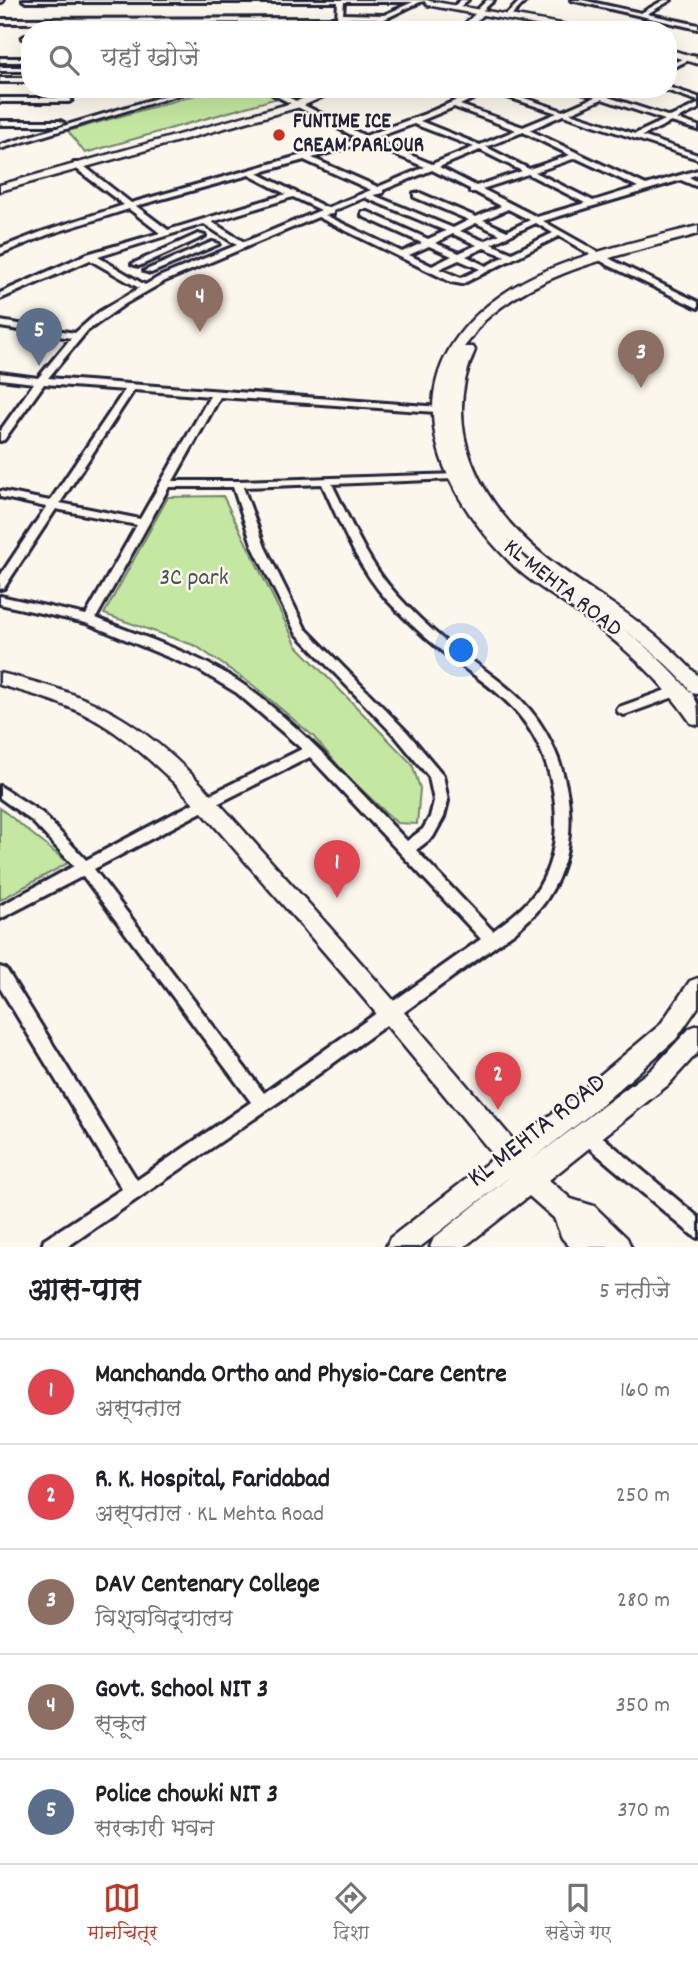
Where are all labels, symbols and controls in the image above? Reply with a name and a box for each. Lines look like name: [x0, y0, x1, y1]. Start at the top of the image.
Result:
search box: [21, 21, 677, 98]
icon: search: [45, 41, 83, 79]
text: यहाँ खोजें: [101, 41, 199, 78]
place label: FUNTIME ICE CREAM PARLOUR: [293, 108, 424, 162]
marker: FUNTIME ICE CREAM PARLOUR: [271, 127, 287, 143]
pin: 4: [177, 274, 223, 332]
pin: 5: [16, 308, 62, 366]
pin: 3: [618, 330, 664, 388]
street label: KL MEHTA ROAD: [495, 532, 629, 646]
park label: 3C park: [159, 562, 229, 596]
your location: [444, 633, 478, 667]
pin: 1: [314, 840, 360, 898]
pin: 2: [475, 1052, 521, 1110]
street label: KL MEHTA ROAD: [460, 1065, 616, 1199]
text: आस-पास: [28, 1271, 140, 1314]
text: 5 नतीजे: [599, 1276, 670, 1309]
text: Manchanda Ortho and Physio-Care Centre: [95, 1357, 507, 1394]
text: 1: [48, 1375, 54, 1408]
text: 160 m: [620, 1375, 670, 1408]
text: अस्पताल: [95, 1394, 181, 1427]
text: R. K. Hospital, Faridabad: [95, 1462, 330, 1499]
text: 2: [46, 1480, 56, 1513]
text: 250 m: [616, 1480, 670, 1513]
text: अस्पताल · KL Mehta Road: [95, 1499, 324, 1532]
text: DAV Centenary College: [95, 1567, 320, 1604]
text: 3: [46, 1585, 56, 1618]
text: 280 m: [617, 1585, 670, 1618]
text: विश्वविद्यालय: [95, 1604, 233, 1637]
text: Govt. School NIT 3: [95, 1672, 268, 1709]
text: 4: [46, 1690, 56, 1723]
text: 350 m: [616, 1690, 670, 1723]
text: स्कूल: [95, 1709, 146, 1742]
text: Police chowki NIT 3: [95, 1777, 278, 1814]
text: 5: [46, 1795, 56, 1828]
text: 370 m: [617, 1795, 670, 1828]
text: सरकारी भवन: [95, 1814, 214, 1847]
tab: मानचित्र: [87, 1879, 157, 1948]
tab: दिशा: [332, 1879, 370, 1948]
tab: सहेजे गए: [545, 1879, 611, 1948]

